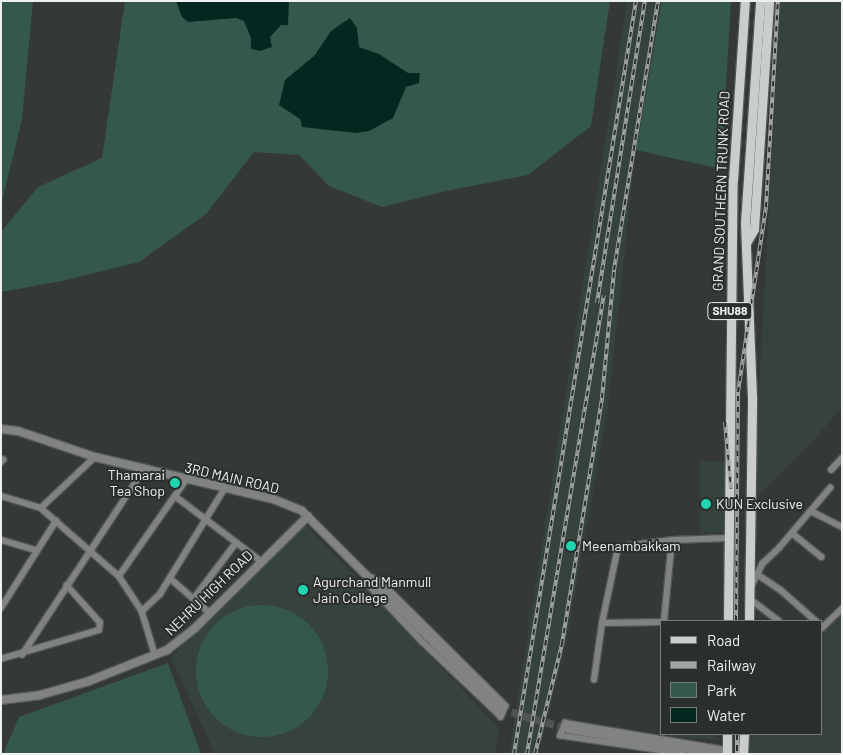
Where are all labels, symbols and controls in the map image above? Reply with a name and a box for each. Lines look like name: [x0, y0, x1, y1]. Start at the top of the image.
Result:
street label: GRAND SOUTHERN TRUNK ROAD: [709, 91, 733, 291]
road number: SHU88: [706, 302, 754, 321]
street label: 3RD MAIN ROAD: [183, 459, 281, 497]
place label: Thamarai Tea Shop: [108, 467, 165, 500]
marker: Thamarai Tea Shop: [169, 477, 181, 489]
place label: KUN Exclusive: [716, 496, 803, 512]
marker: KUN Exclusive: [700, 498, 712, 510]
place label: Meenambakkam: [582, 538, 681, 554]
marker: Meenambakkam: [564, 539, 578, 553]
street label: NEHRU HIGH ROAD: [162, 547, 256, 639]
place label: Agurchand Manmull Jain College: [313, 574, 431, 606]
marker: Agurchand Manmull Jain College: [297, 584, 309, 596]
legend: [660, 620, 823, 735]
text: Road: [707, 631, 740, 649]
text: Railway: [707, 656, 756, 674]
text: Park: [707, 681, 736, 699]
text: Water: [707, 706, 746, 724]

